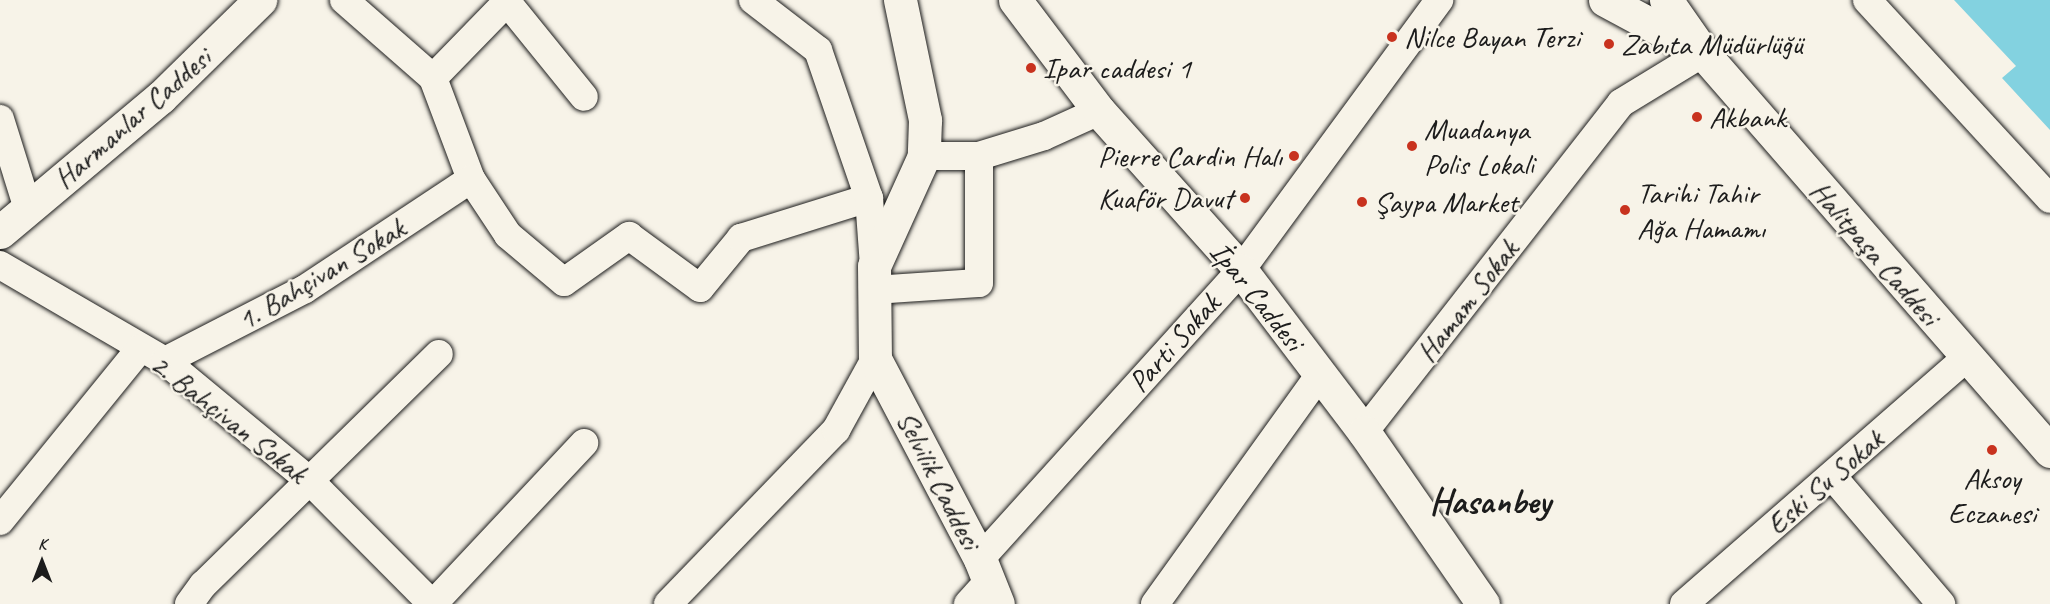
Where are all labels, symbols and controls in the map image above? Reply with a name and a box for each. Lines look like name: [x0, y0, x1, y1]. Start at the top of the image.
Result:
place label: Nilce Bayan Terzi: [1404, 19, 1579, 55]
place label: Zabıta Müdürlüğü: [1621, 26, 1802, 62]
marker: Nilce Bayan Terzi: [1385, 30, 1399, 44]
marker: Zabıta Müdürlüğü: [1602, 37, 1616, 51]
street label: Harmanlar Caddesi: [46, 40, 218, 196]
place label: Ipar caddesi 1: [1043, 50, 1191, 86]
marker: Ipar caddesi 1: [1024, 61, 1038, 75]
place label: Akbank: [1709, 99, 1786, 135]
marker: Akbank: [1690, 110, 1704, 124]
place label: Muadanya Polis Lokali: [1424, 111, 1533, 182]
place label: Pierre Cardin Halı: [1097, 138, 1282, 174]
marker: Muadanya Polis Lokali: [1405, 139, 1419, 153]
marker: Pierre Cardin Halı: [1287, 149, 1301, 163]
street label: Halitpaşa Caddesi: [1802, 173, 1948, 333]
place label: Tarihi Tahir Ağa Hamamı: [1637, 175, 1766, 246]
place label: Kuaför Davut: [1099, 180, 1233, 216]
place label: Şaypa Market: [1374, 184, 1518, 220]
marker: Kuaför Davut: [1238, 191, 1252, 205]
marker: Şaypa Market: [1355, 195, 1369, 209]
marker: Tarihi Tahir Ağa Hamamı: [1618, 203, 1632, 217]
street label: 1. Bahçivan Sokak: [231, 210, 411, 338]
street label: Hamam Sokak: [1409, 233, 1525, 369]
street label: İpar Caddesi: [1202, 234, 1312, 358]
street label: Parti Sokak: [1121, 287, 1227, 399]
street label: 2. Bahçivan Sokak: [144, 346, 314, 490]
street label: Selvilik Caddesi: [889, 405, 989, 555]
street label: Eski Su Sokak: [1760, 422, 1890, 542]
marker: Aksoy Eczanesi: [1985, 443, 1999, 457]
place label: Aksoy Eczanesi: [1948, 460, 2036, 530]
district label: Hasanbey: [1430, 480, 1550, 524]
north arrow: [12, 532, 72, 592]
text: K: [38, 534, 46, 554]

